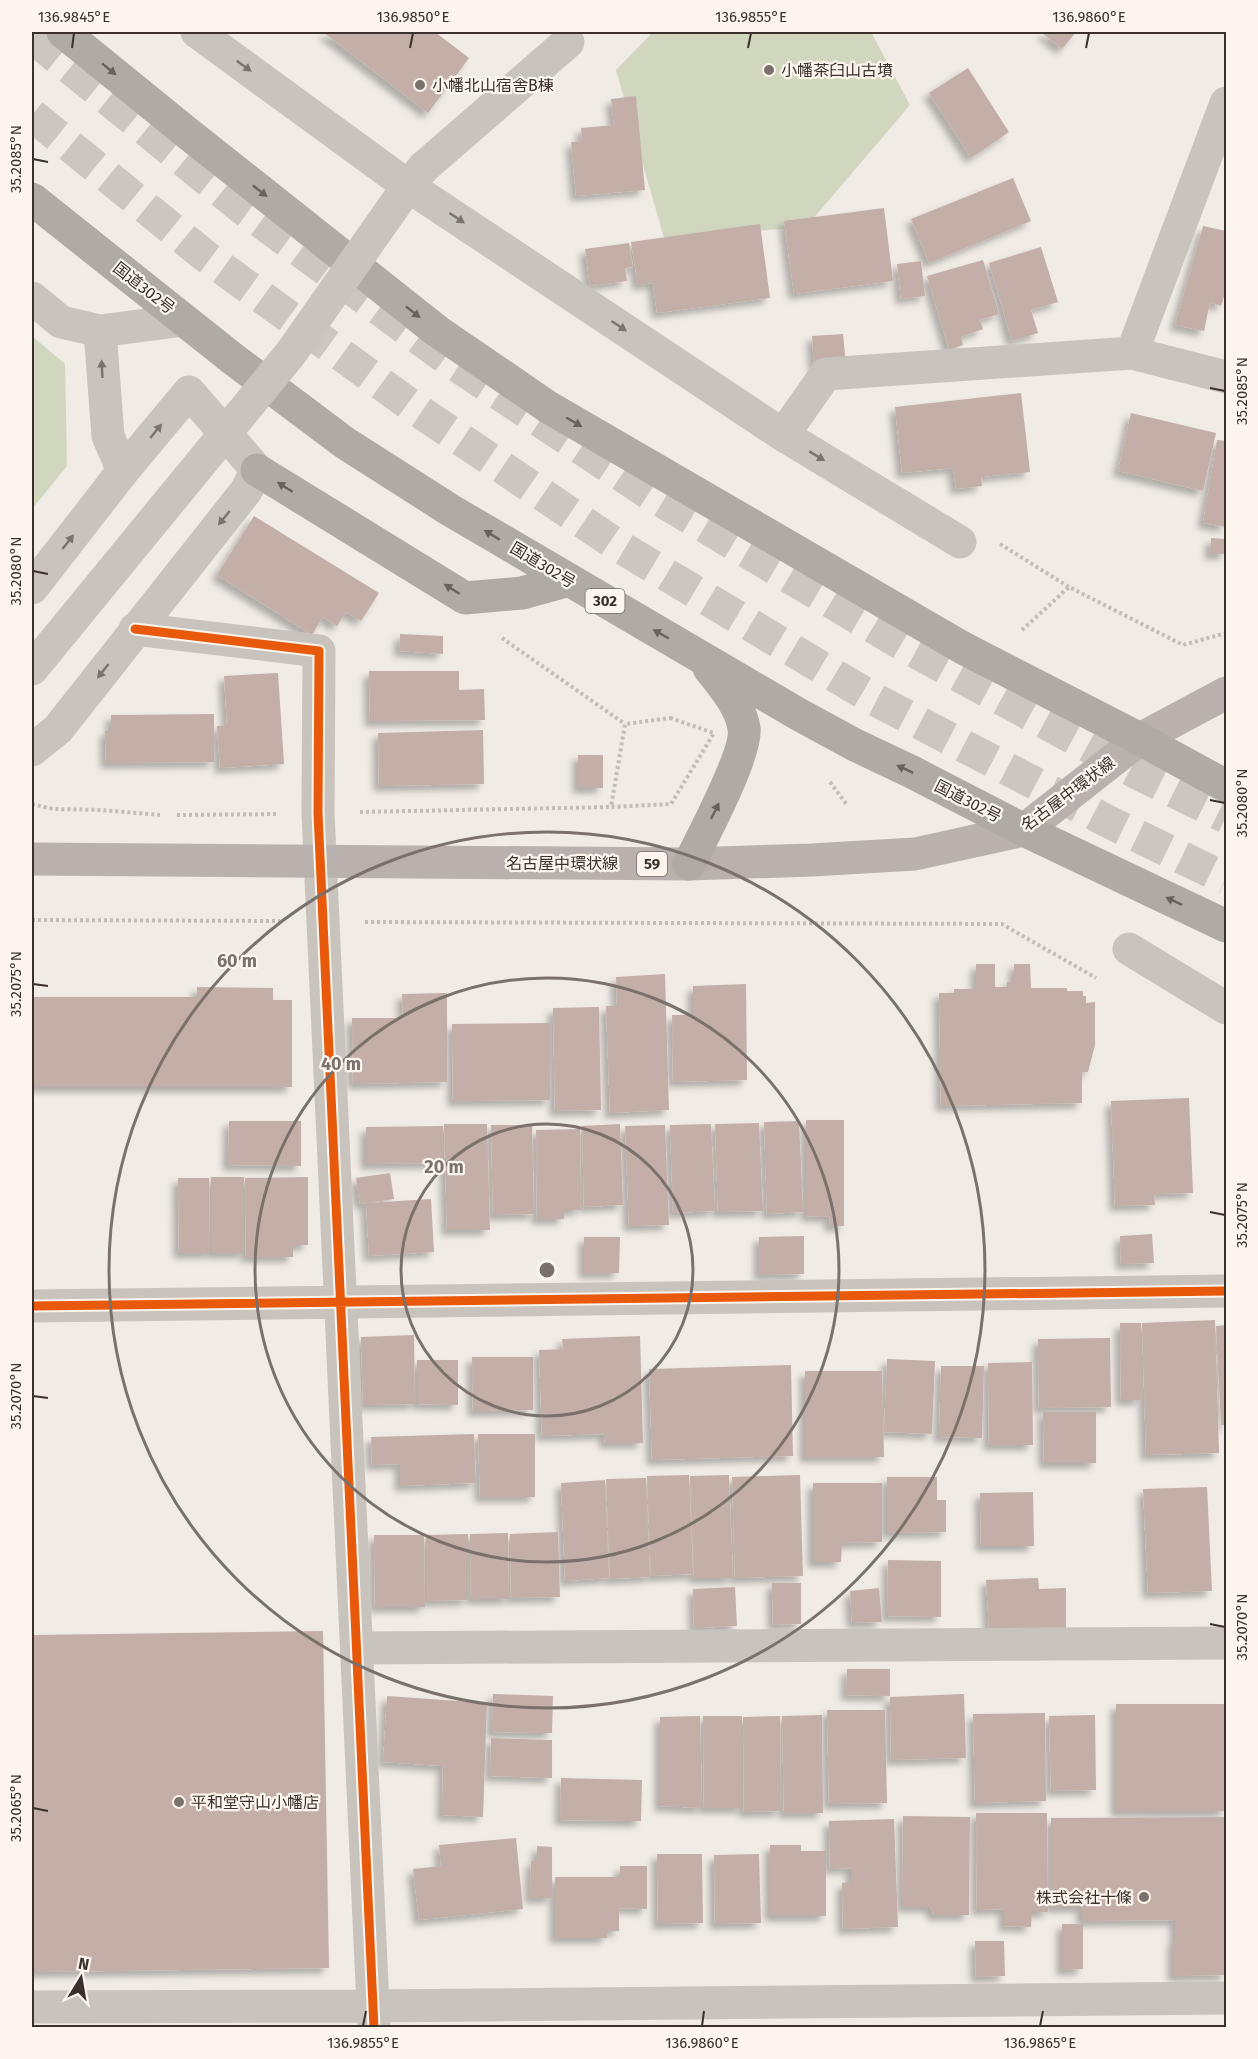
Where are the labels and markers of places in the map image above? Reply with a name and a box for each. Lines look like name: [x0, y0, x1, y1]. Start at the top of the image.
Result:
place label: 小幡茶臼山古墳: [781, 61, 893, 80]
marker: 小幡茶臼山古墳: [762, 63, 776, 77]
place label: 小幡北山宿舎B棟: [432, 76, 554, 95]
marker: 小幡北山宿舎B棟: [413, 78, 427, 92]
centre of rings: [537, 1260, 557, 1280]
place label: 平和堂守山小幡店: [191, 1793, 319, 1812]
marker: 平和堂守山小幡店: [172, 1795, 186, 1809]
place label: 株式会社十條: [1036, 1888, 1132, 1907]
marker: 株式会社十條: [1137, 1890, 1151, 1904]

